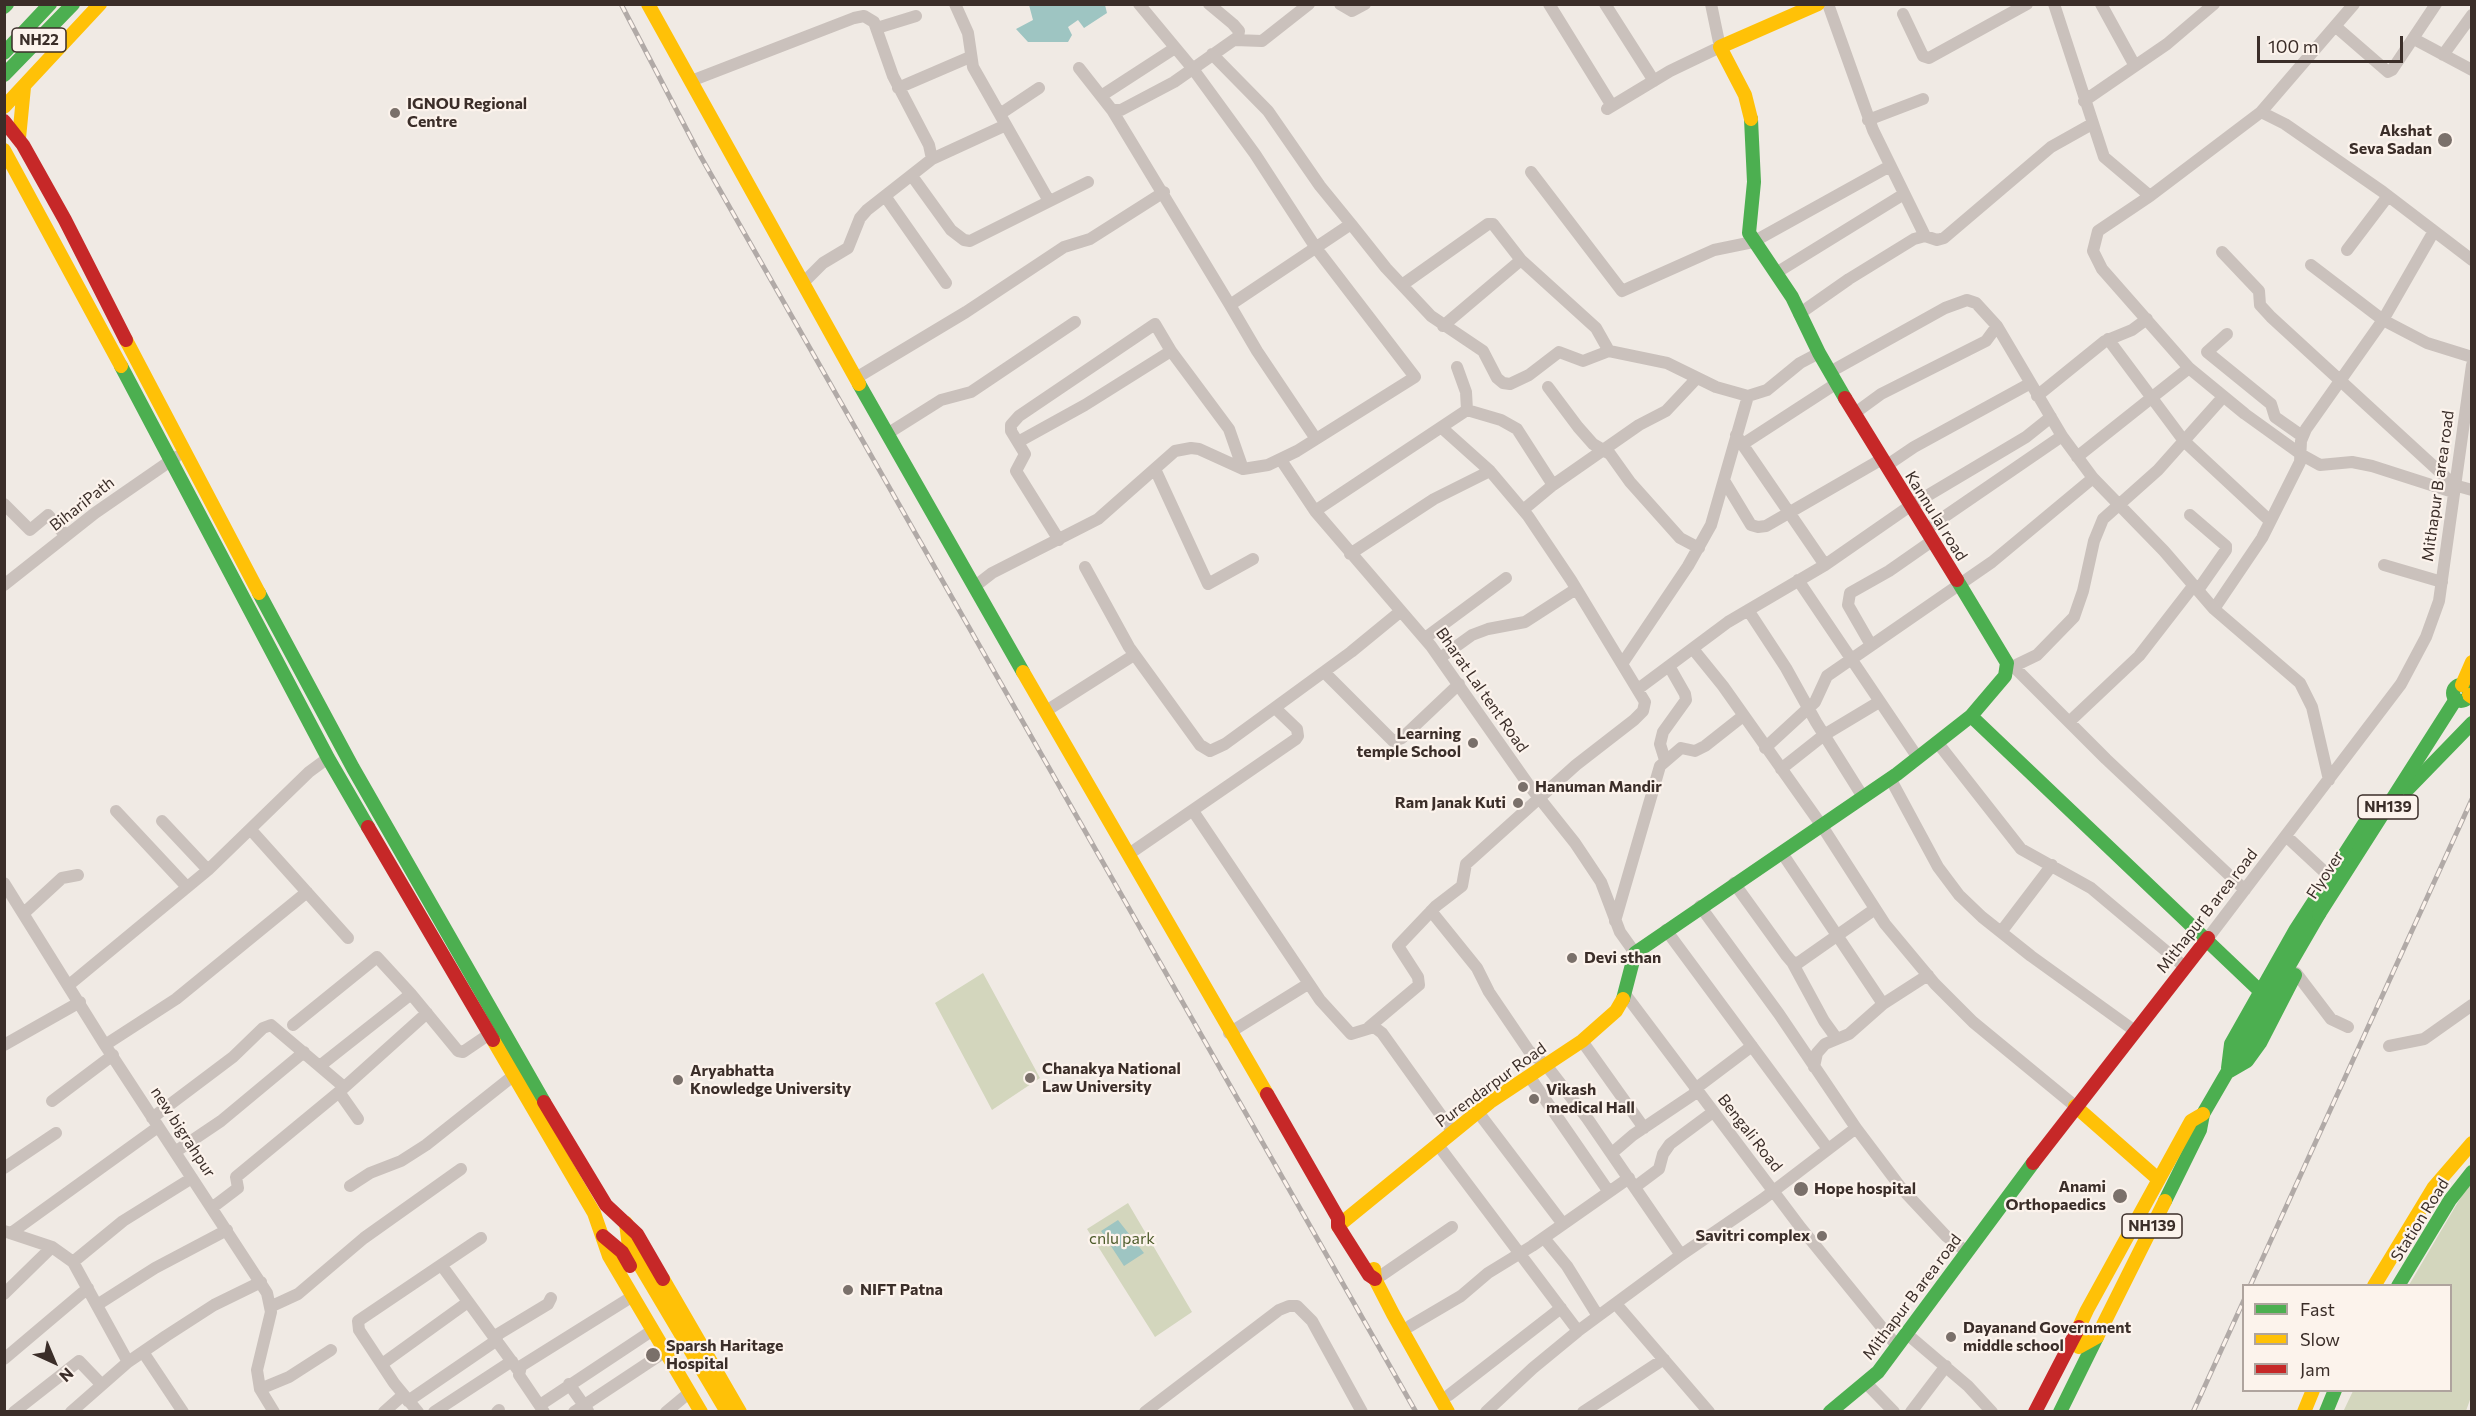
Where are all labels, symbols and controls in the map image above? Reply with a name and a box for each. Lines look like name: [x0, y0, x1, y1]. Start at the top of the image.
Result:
scale bar: [2260, 24, 2406, 62]
road number: NH22: [12, 28, 66, 52]
text: 100 m: [2268, 35, 2318, 57]
place label: IGNOU Regional Centre: [407, 94, 527, 132]
marker: IGNOU Regional Centre: [388, 106, 402, 120]
place label: Akshat Seva Sadan: [2349, 121, 2432, 159]
marker: Akshat Seva Sadan: [2436, 131, 2454, 149]
street label: Mithapur B area road: [2418, 409, 2458, 563]
street label: Kannu lal road: [1901, 468, 1971, 564]
street label: BihariPath: [46, 473, 118, 535]
street label: Bharat Lal tent Road: [1432, 624, 1532, 756]
place label: Learning temple School: [1357, 724, 1461, 762]
marker: Learning temple School: [1466, 736, 1480, 750]
place label: Hanuman Mandir: [1535, 777, 1662, 797]
marker: Hanuman Mandir: [1516, 780, 1530, 794]
place label: Ram Janak Kuti: [1395, 793, 1506, 813]
road number: NH139: [2358, 795, 2418, 819]
marker: Ram Janak Kuti: [1511, 796, 1525, 810]
street label: Mithapur B area road: [2153, 845, 2261, 977]
street label: Flyover: [2302, 847, 2348, 903]
place label: Devi sthan: [1584, 948, 1661, 968]
marker: Devi sthan: [1565, 951, 1579, 965]
street label: Purendarpur Road: [1432, 1038, 1550, 1132]
place label: Chanakya National Law University: [1042, 1059, 1181, 1097]
place label: Aryabhatta Knowledge University: [690, 1061, 851, 1099]
marker: Chanakya National Law University: [1023, 1071, 1037, 1085]
marker: Aryabhatta Knowledge University: [671, 1073, 685, 1087]
place label: Vikash medical Hall: [1546, 1080, 1635, 1118]
street label: new bigrahpur: [147, 1083, 219, 1181]
street label: Bengali Road: [1714, 1090, 1786, 1176]
marker: Vikash medical Hall: [1527, 1092, 1541, 1106]
street label: Station Road: [2387, 1175, 2453, 1265]
place label: Anami Orthopaedics: [2005, 1177, 2106, 1215]
place label: Hope hospital: [1814, 1179, 1916, 1199]
marker: Hope hospital: [1792, 1180, 1810, 1198]
marker: Anami Orthopaedics: [2111, 1187, 2129, 1205]
road number: NH139: [2122, 1214, 2182, 1238]
place label: Savitri complex: [1696, 1226, 1810, 1246]
park label: cnlu park: [1089, 1229, 1155, 1249]
marker: Savitri complex: [1815, 1229, 1829, 1243]
street label: Mithapur B area road: [1858, 1230, 1966, 1364]
place label: NIFT Patna: [860, 1280, 943, 1300]
marker: NIFT Patna: [841, 1283, 855, 1297]
legend: [2242, 1284, 2452, 1392]
text: Fast: [2300, 1298, 2335, 1320]
place label: Dayanand Government middle school: [1963, 1318, 2131, 1356]
text: Slow: [2300, 1328, 2340, 1350]
marker: Dayanand Government middle school: [1944, 1330, 1958, 1344]
north arrow: [24, 1332, 84, 1392]
place label: Sparsh Haritage Hospital: [666, 1336, 783, 1374]
marker: Sparsh Haritage Hospital: [644, 1346, 662, 1364]
text: Jam: [2300, 1358, 2330, 1380]
text: N: [56, 1364, 78, 1386]

